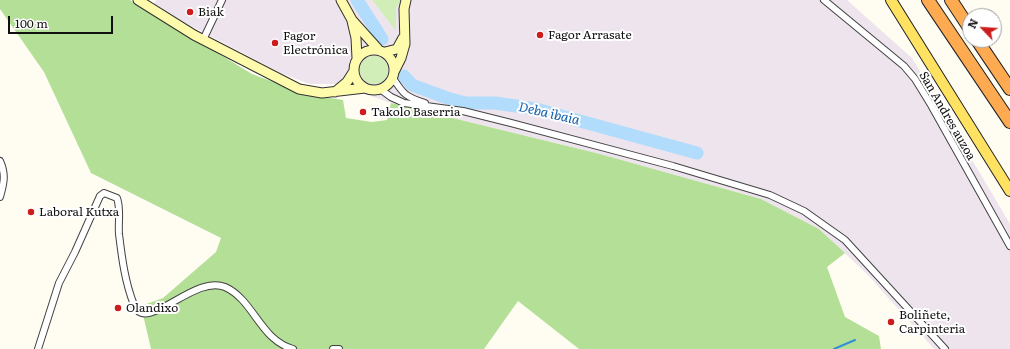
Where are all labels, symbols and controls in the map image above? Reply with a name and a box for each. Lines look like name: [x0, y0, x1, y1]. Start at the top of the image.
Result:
place label: Biak: [198, 5, 224, 19]
marker: Biak: [185, 7, 195, 17]
scale bar: [10, 8, 115, 34]
north arrow: [962, 8, 1002, 48]
text: 100 m: [15, 14, 48, 32]
text: N: [963, 16, 981, 31]
place label: Fagor Arrasate: [548, 28, 632, 42]
place label: Fagor Electrónica: [283, 29, 348, 57]
marker: Fagor Arrasate: [535, 30, 545, 40]
marker: Fagor Electrónica: [270, 38, 280, 48]
street label: San Andres auzoa: [916, 69, 978, 163]
water label: Deba ibaia: [517, 99, 581, 129]
place label: Takolo Baserria: [371, 105, 460, 119]
marker: Takolo Baserria: [358, 107, 368, 117]
place label: Laboral Kutxa: [39, 205, 119, 219]
marker: Laboral Kutxa: [26, 207, 36, 217]
place label: Olandixo: [126, 301, 178, 315]
marker: Olandixo: [113, 303, 123, 313]
place label: Boliñete, Carpinteria: [899, 308, 965, 336]
marker: Boliñete, Carpinteria: [886, 317, 896, 327]

